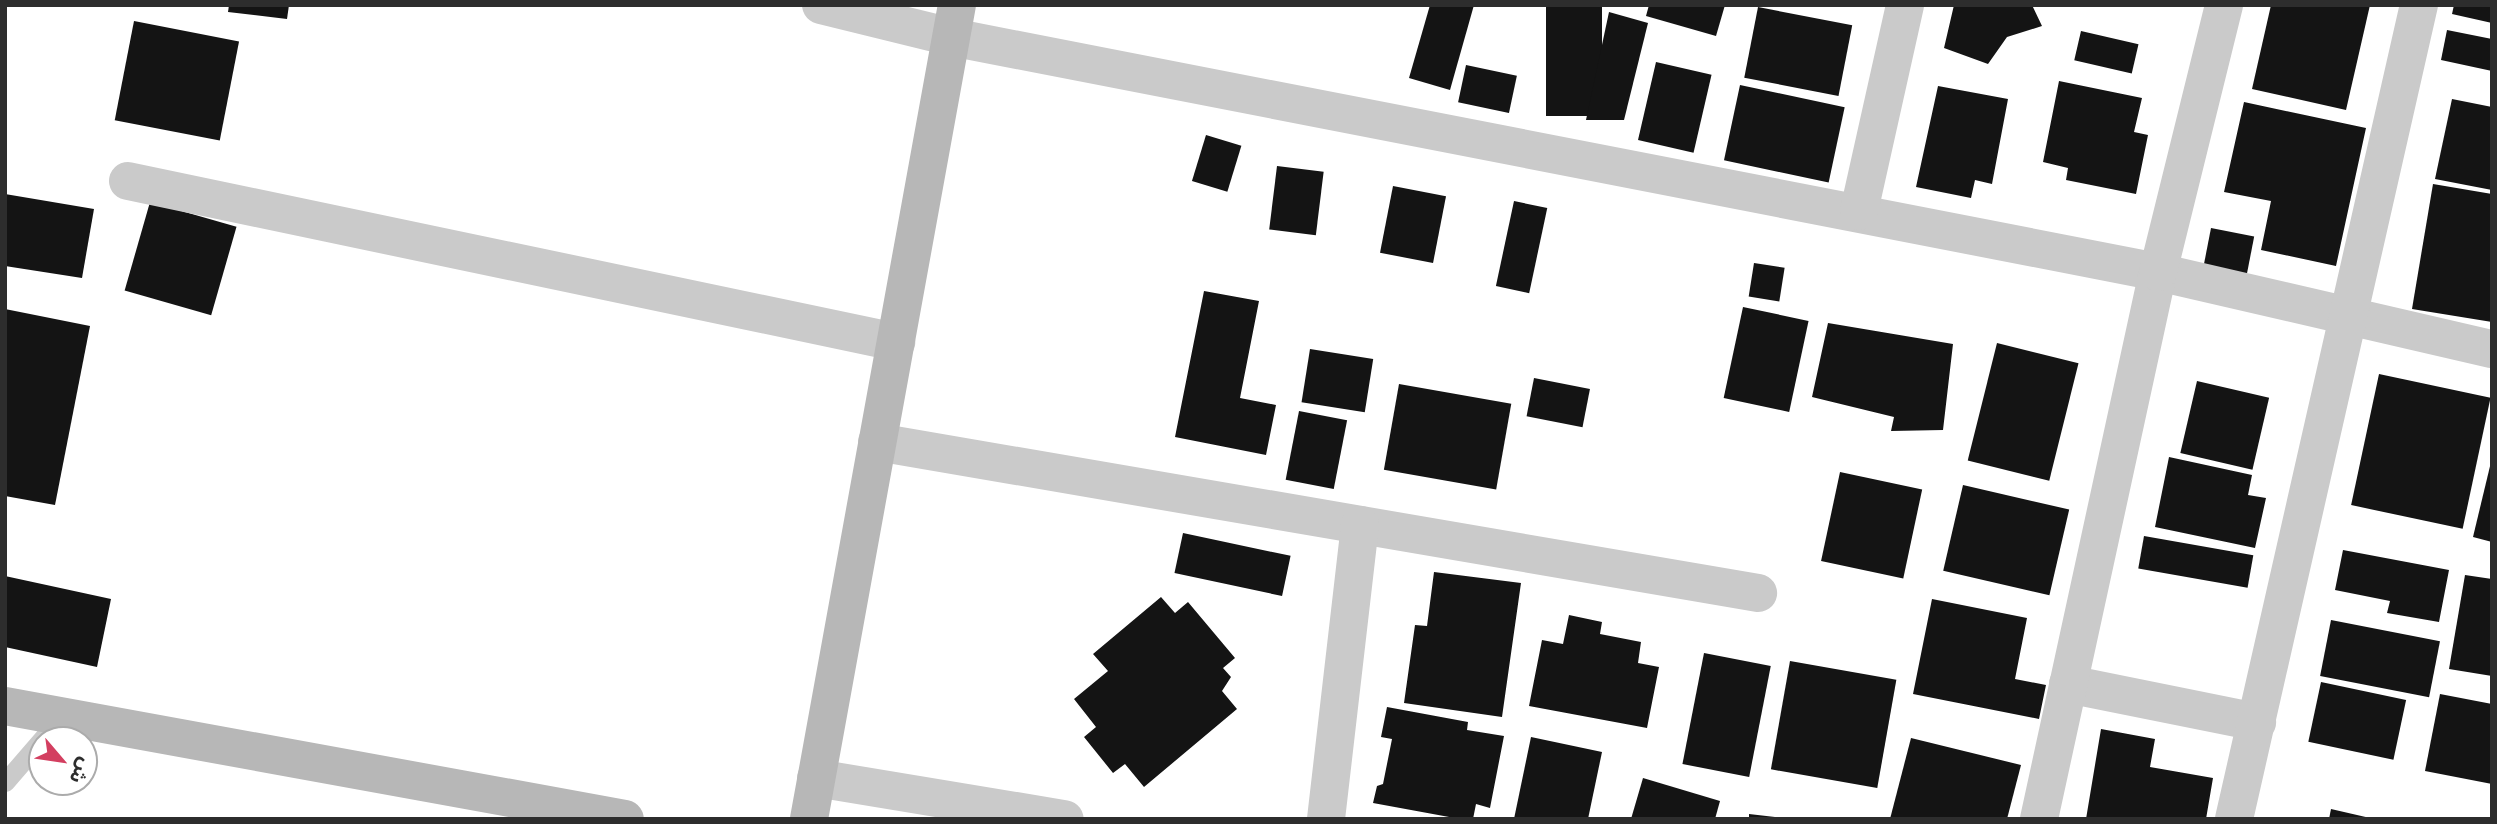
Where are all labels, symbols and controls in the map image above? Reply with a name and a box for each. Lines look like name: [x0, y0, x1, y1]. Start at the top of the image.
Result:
north arrow: [28, 726, 98, 796]
text: ش: [63, 753, 96, 787]

